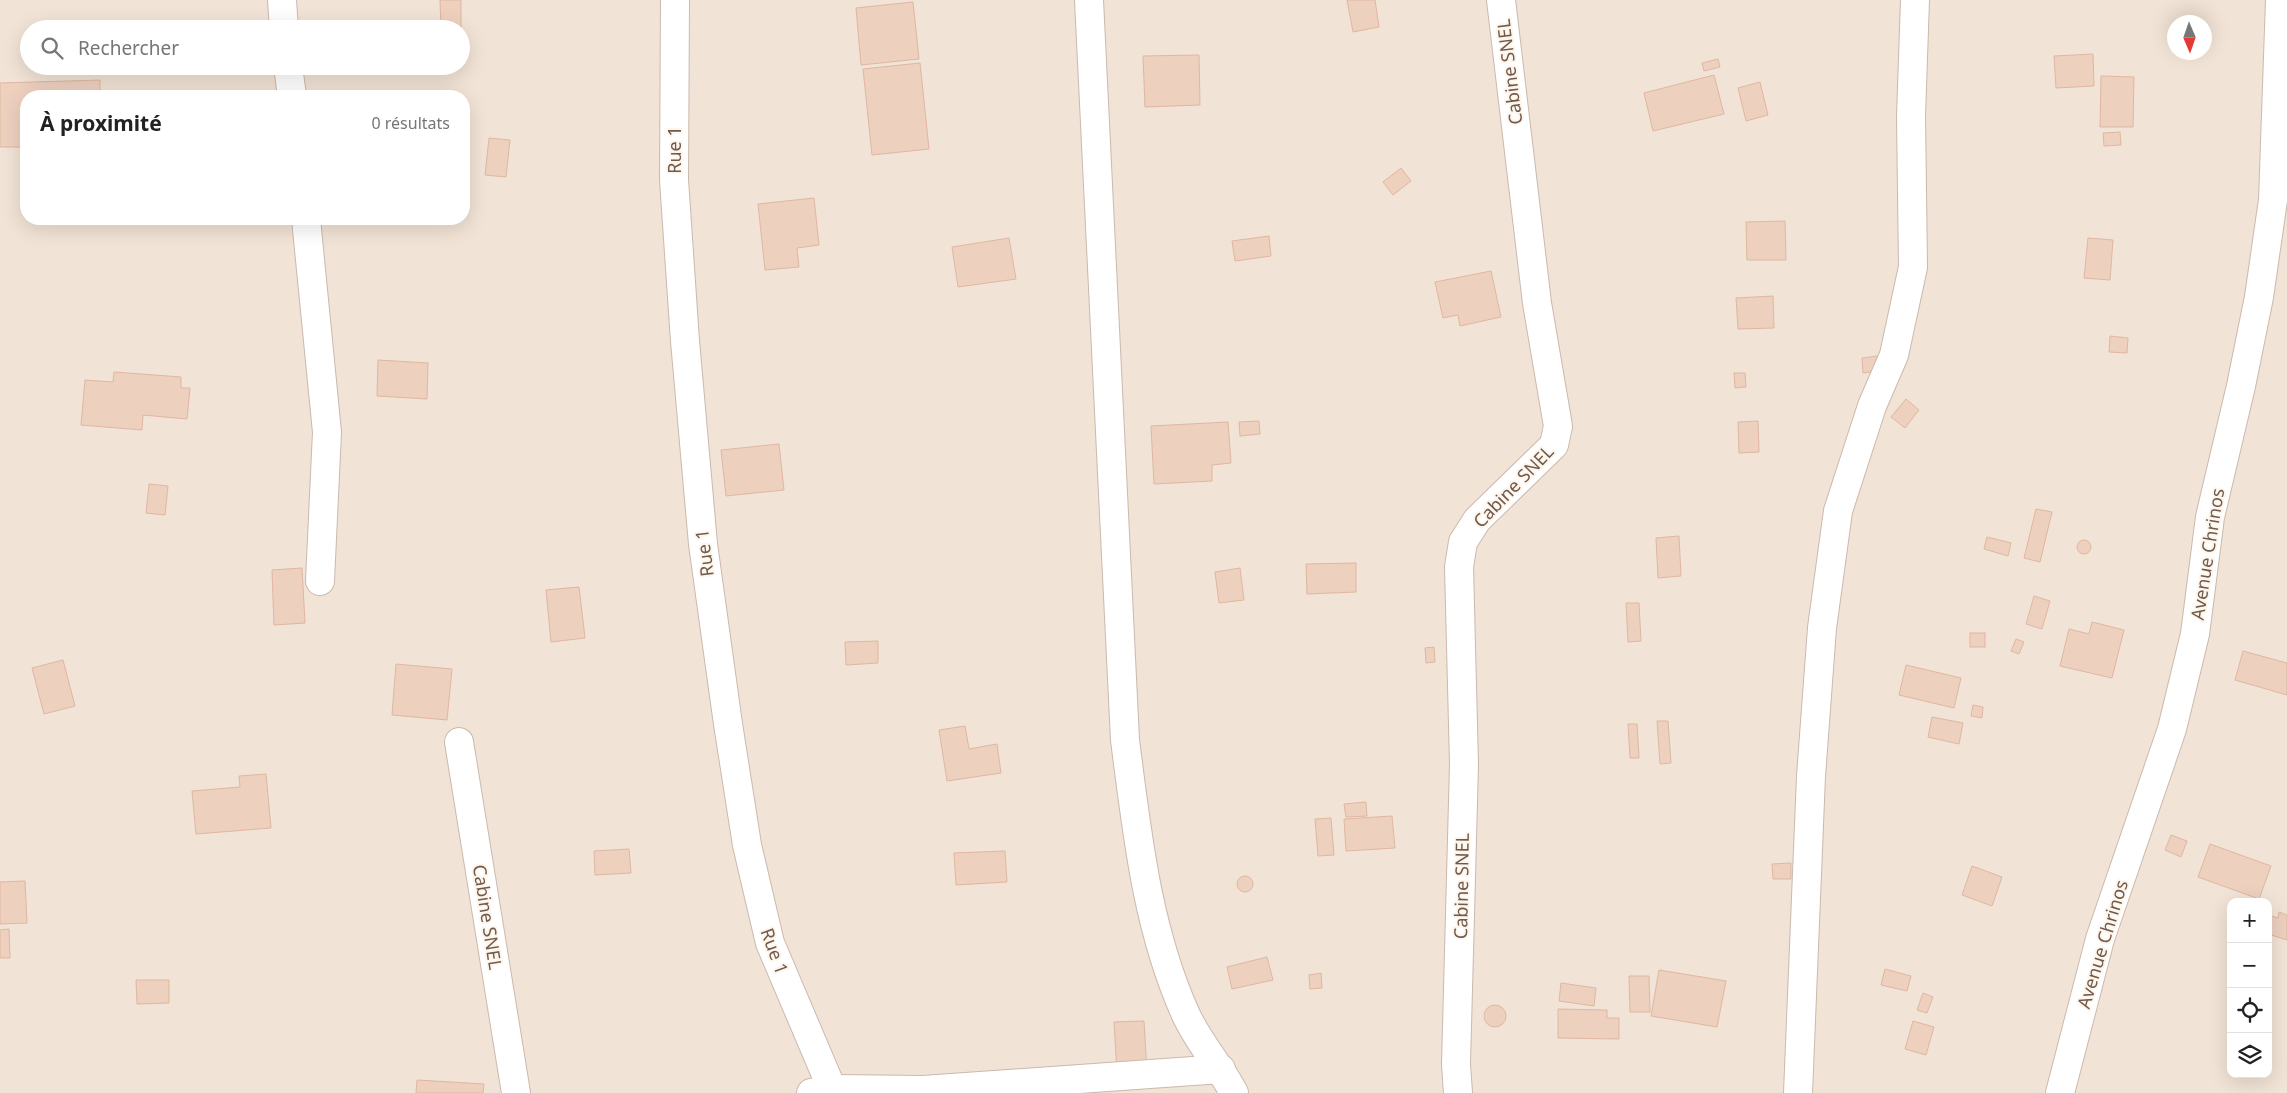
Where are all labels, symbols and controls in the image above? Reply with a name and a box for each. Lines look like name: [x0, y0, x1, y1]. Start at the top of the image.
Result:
north arrow: [2167, 15, 2212, 60]
street label: Cabine SNEL: [1491, 18, 1527, 126]
search box: [20, 20, 470, 75]
icon: search: [38, 34, 66, 62]
text: Rechercher: [78, 35, 179, 61]
text: À proximité: [40, 109, 162, 137]
text: 0 résultats: [372, 112, 450, 134]
street label: Rue 1: [662, 126, 686, 174]
street label: Cabine SNEL: [1467, 439, 1559, 533]
street label: Avenue Chrinos: [2185, 486, 2229, 622]
street label: Rue 1: [689, 528, 719, 578]
street label: Cabine SNEL: [1448, 833, 1474, 939]
street label: Cabine SNEL: [468, 863, 508, 971]
street label: Avenue Chrinos: [2071, 877, 2133, 1011]
map controls: [2227, 898, 2272, 1078]
button: +: [2227, 898, 2272, 943]
street label: Rue 1: [756, 925, 794, 977]
button: −: [2227, 943, 2272, 988]
button: locate: [2227, 988, 2272, 1033]
button: layers: [2227, 1033, 2272, 1078]

